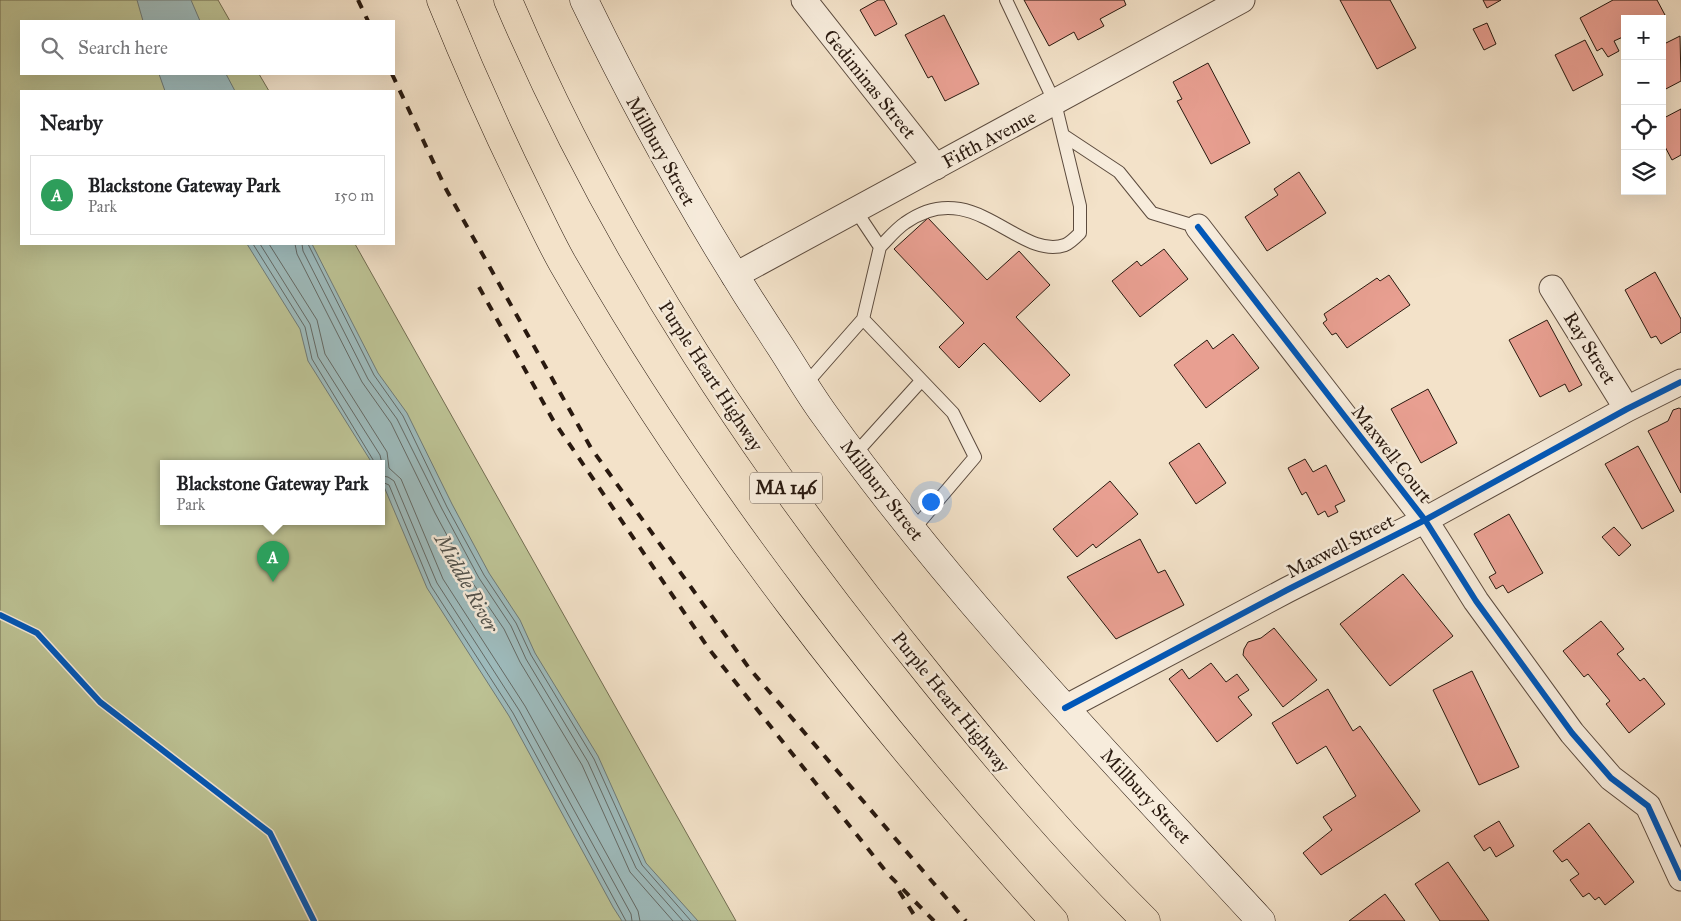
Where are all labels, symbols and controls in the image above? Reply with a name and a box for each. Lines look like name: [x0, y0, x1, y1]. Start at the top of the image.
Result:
map controls: [1621, 15, 1666, 195]
button: +: [1621, 15, 1666, 60]
search box: [20, 20, 395, 75]
street label: Gediminas Street: [819, 25, 921, 144]
icon: search: [38, 34, 66, 62]
text: Search here: [78, 36, 168, 59]
button: −: [1621, 60, 1666, 105]
street label: Millbury Street: [621, 92, 701, 210]
street label: Fifth Avenue: [938, 105, 1040, 173]
button: locate: [1621, 105, 1666, 150]
text: Nearby: [40, 110, 103, 136]
button: layers: [1621, 150, 1666, 195]
text: Blackstone Gateway Park: [88, 174, 280, 197]
text: A: [52, 186, 62, 205]
text: 150 m: [334, 186, 374, 205]
text: Park: [88, 197, 117, 216]
street label: Purple Heart Highway: [653, 296, 769, 457]
street label: Ray Street: [1559, 307, 1621, 389]
street label: Maxwell Court: [1347, 401, 1437, 507]
street label: Millbury Street: [835, 435, 929, 545]
popup: [160, 460, 385, 525]
text: Blackstone Gateway Park: [176, 472, 369, 495]
road number: MA 146: [750, 472, 822, 503]
your location: [918, 489, 944, 515]
text: Park: [176, 495, 205, 514]
street label: Maxwell Street: [1282, 509, 1398, 583]
water label: Middle River: [429, 528, 505, 638]
pin: A: [257, 541, 289, 582]
street label: Purple Heart Highway: [886, 627, 1016, 779]
street label: Millbury Street: [1096, 744, 1196, 849]

